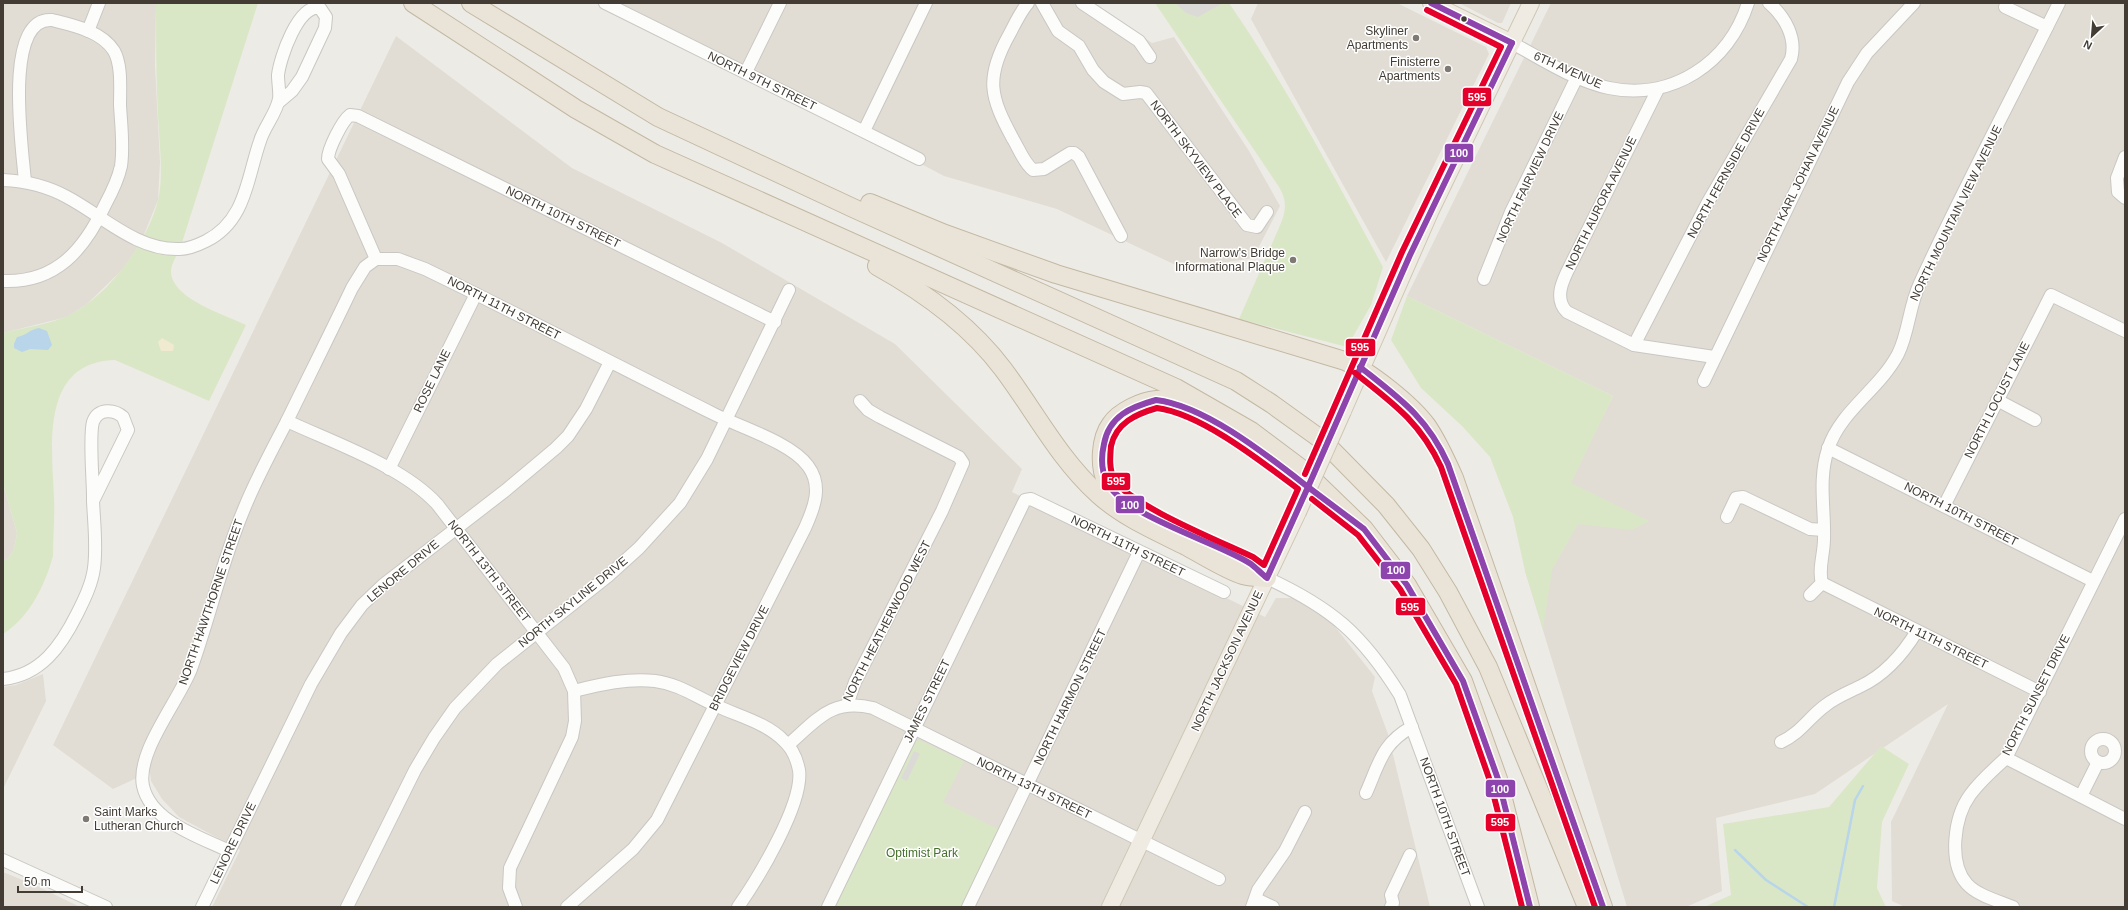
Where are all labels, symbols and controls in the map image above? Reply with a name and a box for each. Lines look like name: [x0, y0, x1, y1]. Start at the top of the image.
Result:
unlabelled marker: [1459, 14, 1469, 24]
north arrow: [2072, 16, 2112, 56]
place label: Skyliner Apartments: [1347, 24, 1408, 52]
marker: Skyliner Apartments: [1411, 33, 1421, 43]
text: N: [2081, 38, 2094, 52]
street label: NORTH 9TH STREET: [705, 49, 819, 114]
street label: 6TH AVENUE: [1531, 49, 1605, 91]
place label: Finisterre Apartments: [1379, 55, 1440, 83]
marker: Finisterre Apartments: [1443, 64, 1453, 74]
line badge: 595: [1462, 87, 1492, 107]
text: 595: [1468, 91, 1486, 103]
street label: NORTH SKYVIEW PLACE: [1147, 98, 1245, 220]
street label: NORTH KARL JOHAN AVENUE: [1754, 104, 1842, 264]
street label: NORTH FERNSIDE DRIVE: [1684, 106, 1768, 240]
street label: NORTH FAIRVIEW DRIVE: [1493, 109, 1567, 245]
street label: NORTH MOUNTAIN VIEW AVENUE: [1907, 123, 2005, 303]
street label: NORTH AURORA AVENUE: [1563, 134, 1639, 272]
line badge: 100: [1444, 143, 1474, 163]
text: 100: [1450, 147, 1468, 159]
street label: NORTH 10TH STREET: [503, 183, 623, 251]
place label: Narrow's Bridge Informational Plaque: [1175, 246, 1285, 274]
marker: Narrow's Bridge Informational Plaque: [1288, 255, 1298, 265]
street label: NORTH 11TH STREET: [445, 273, 563, 343]
line badge: 595: [1345, 338, 1376, 357]
street label: NORTH LOCUST LANE: [1961, 339, 2033, 461]
text: 595: [1351, 341, 1369, 353]
street label: ROSE LANE: [411, 347, 453, 415]
line badge: 595: [1101, 472, 1131, 491]
text: 595: [1107, 475, 1125, 487]
street label: NORTH 10TH STREET: [1902, 479, 2021, 549]
line badge: 100: [1115, 495, 1145, 514]
text: 100: [1121, 499, 1139, 511]
street label: NORTH 11TH STREET: [1069, 512, 1188, 580]
street label: NORTH HAWTHORNE STREET: [176, 517, 246, 687]
street label: NORTH 13TH STREET: [445, 517, 534, 625]
street label: LENORE DRIVE: [364, 537, 442, 605]
street label: NORTH HEATHERWOOD WEST: [840, 538, 934, 704]
street label: NORTH SKYLINE DRIVE: [516, 554, 630, 650]
line badge: 100: [1380, 561, 1411, 580]
text: 100: [1387, 564, 1405, 576]
street label: NORTH JACKSON AVENUE: [1188, 588, 1266, 734]
line badge: 595: [1395, 597, 1426, 616]
text: 595: [1401, 601, 1419, 613]
street label: BRIDGEVIEW DRIVE: [706, 603, 772, 713]
street label: NORTH 11TH STREET: [1872, 604, 1991, 672]
street label: NORTH HARMON STREET: [1031, 626, 1109, 767]
street label: NORTH SUNSET DRIVE: [1999, 632, 2073, 758]
street label: JAMES STREET: [901, 657, 953, 745]
street label: NORTH 13TH STREET: [974, 754, 1094, 822]
street label: NORTH 10TH STREET: [1417, 756, 1473, 879]
line badge: 100: [1485, 779, 1516, 798]
text: 100: [1491, 783, 1509, 795]
street label: LENORE DRIVE: [207, 800, 259, 886]
place label: Saint Marks Lutheran Church: [94, 805, 183, 833]
line badge: 595: [1485, 813, 1516, 832]
marker: Saint Marks Lutheran Church: [81, 814, 91, 824]
text: 595: [1491, 816, 1509, 828]
park label: Optimist Park: [886, 846, 959, 860]
scale bar: [18, 868, 82, 894]
text: 50 m: [24, 875, 51, 889]

